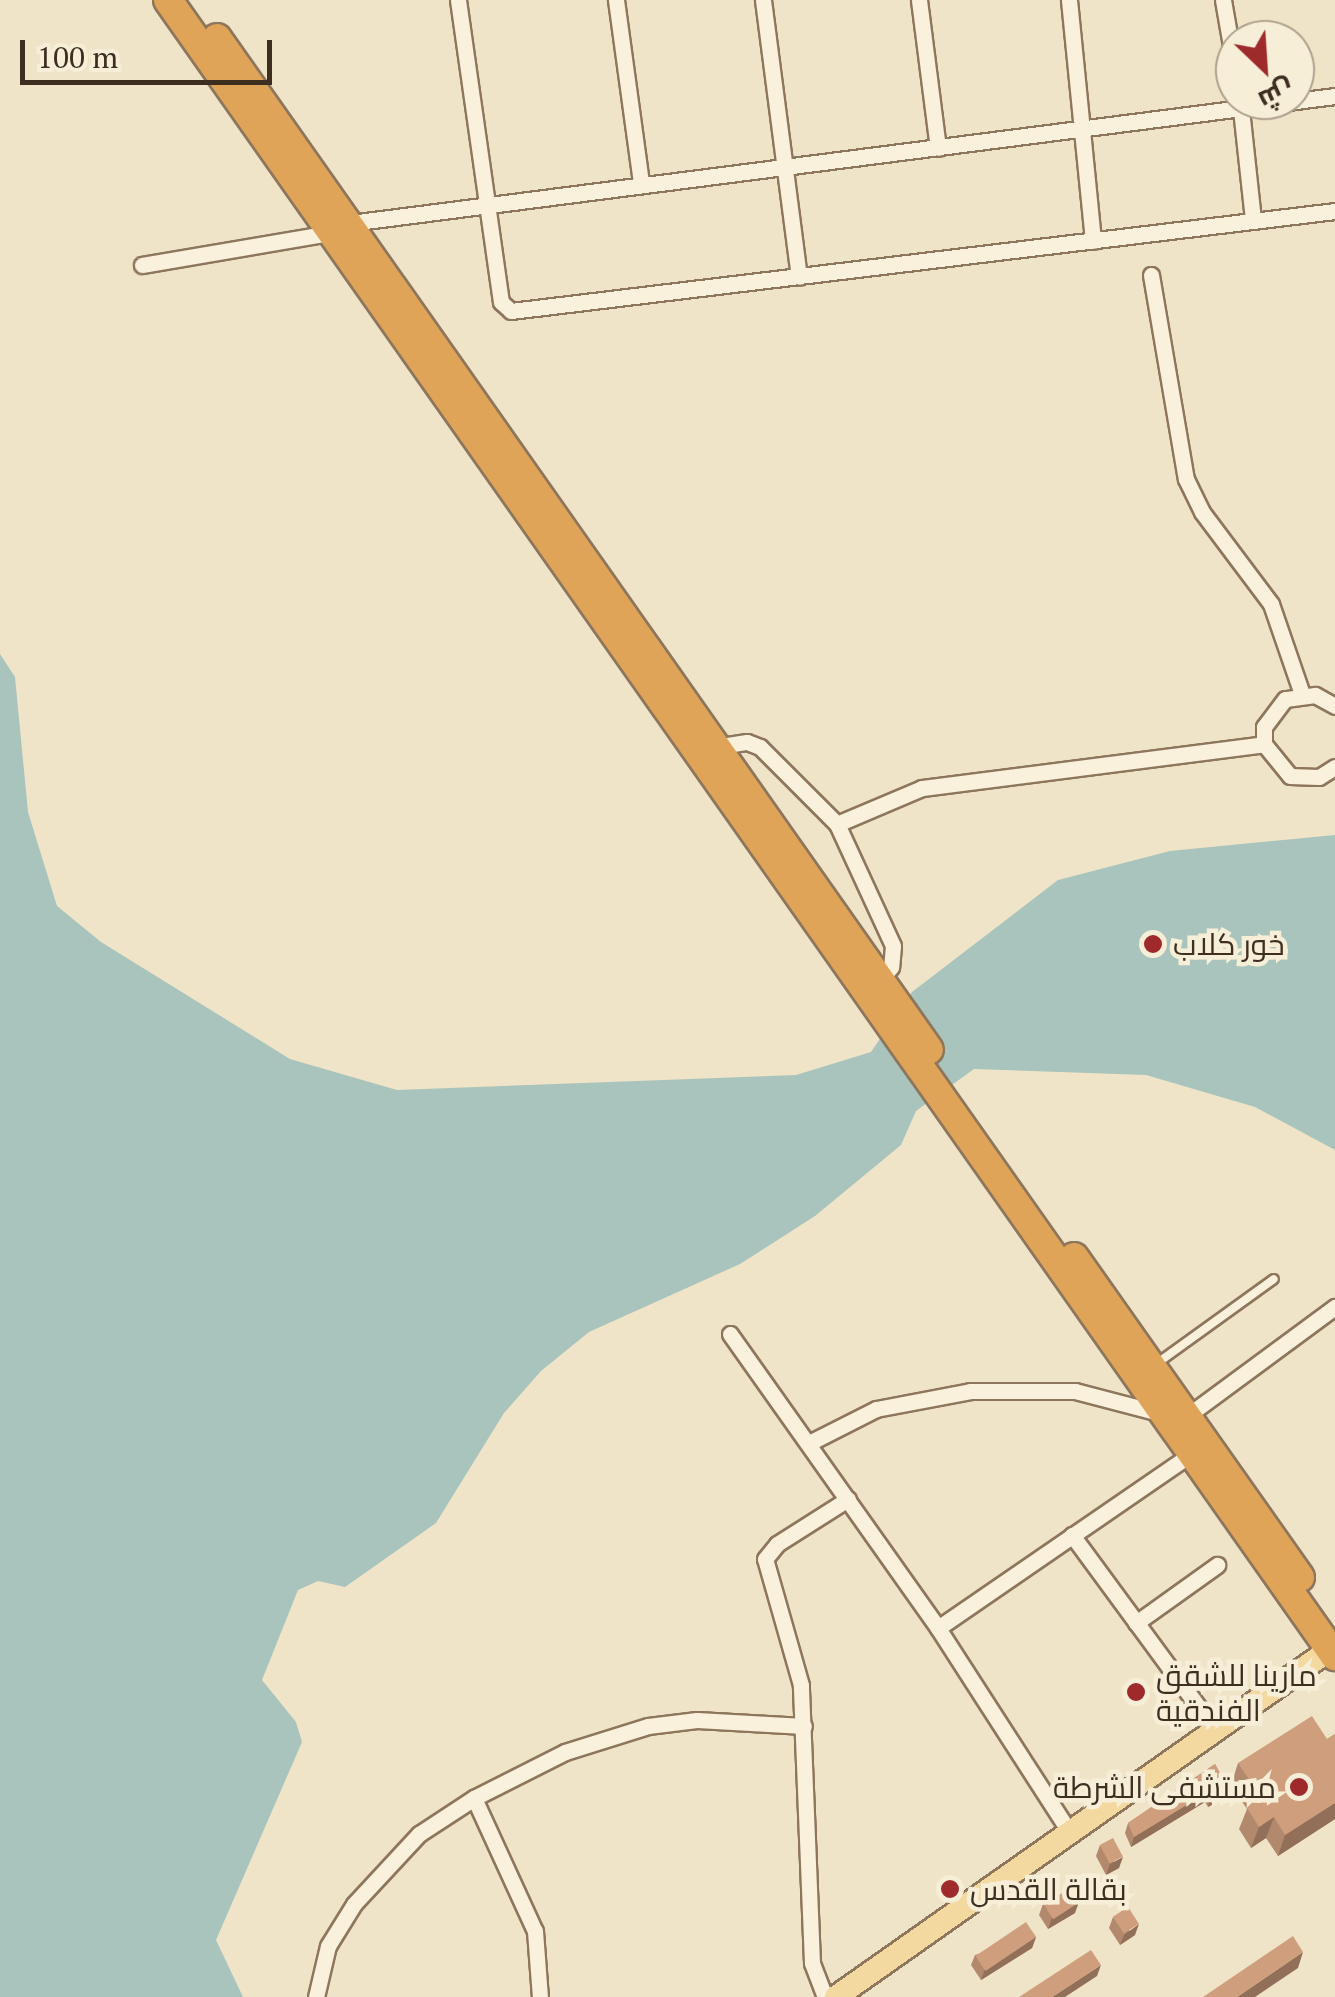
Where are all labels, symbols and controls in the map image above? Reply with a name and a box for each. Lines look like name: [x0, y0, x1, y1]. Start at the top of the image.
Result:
scale bar: [25, 20, 278, 82]
north arrow: [1215, 20, 1315, 120]
text: 100 m: [37, 37, 118, 77]
text: ش: [1253, 71, 1301, 120]
place label: خور كلاب: [1173, 926, 1285, 962]
marker: خور كلاب: [1142, 933, 1164, 955]
place label: مارينا للشقق الفندقية: [1156, 1657, 1317, 1728]
marker: مارينا للشقق الفندقية: [1125, 1681, 1147, 1703]
place label: مستشفى الشرطة: [1053, 1769, 1276, 1805]
marker: مستشفى الشرطة: [1286, 1774, 1312, 1800]
place label: بقالة القدس: [970, 1871, 1127, 1907]
marker: بقالة القدس: [939, 1878, 961, 1900]

